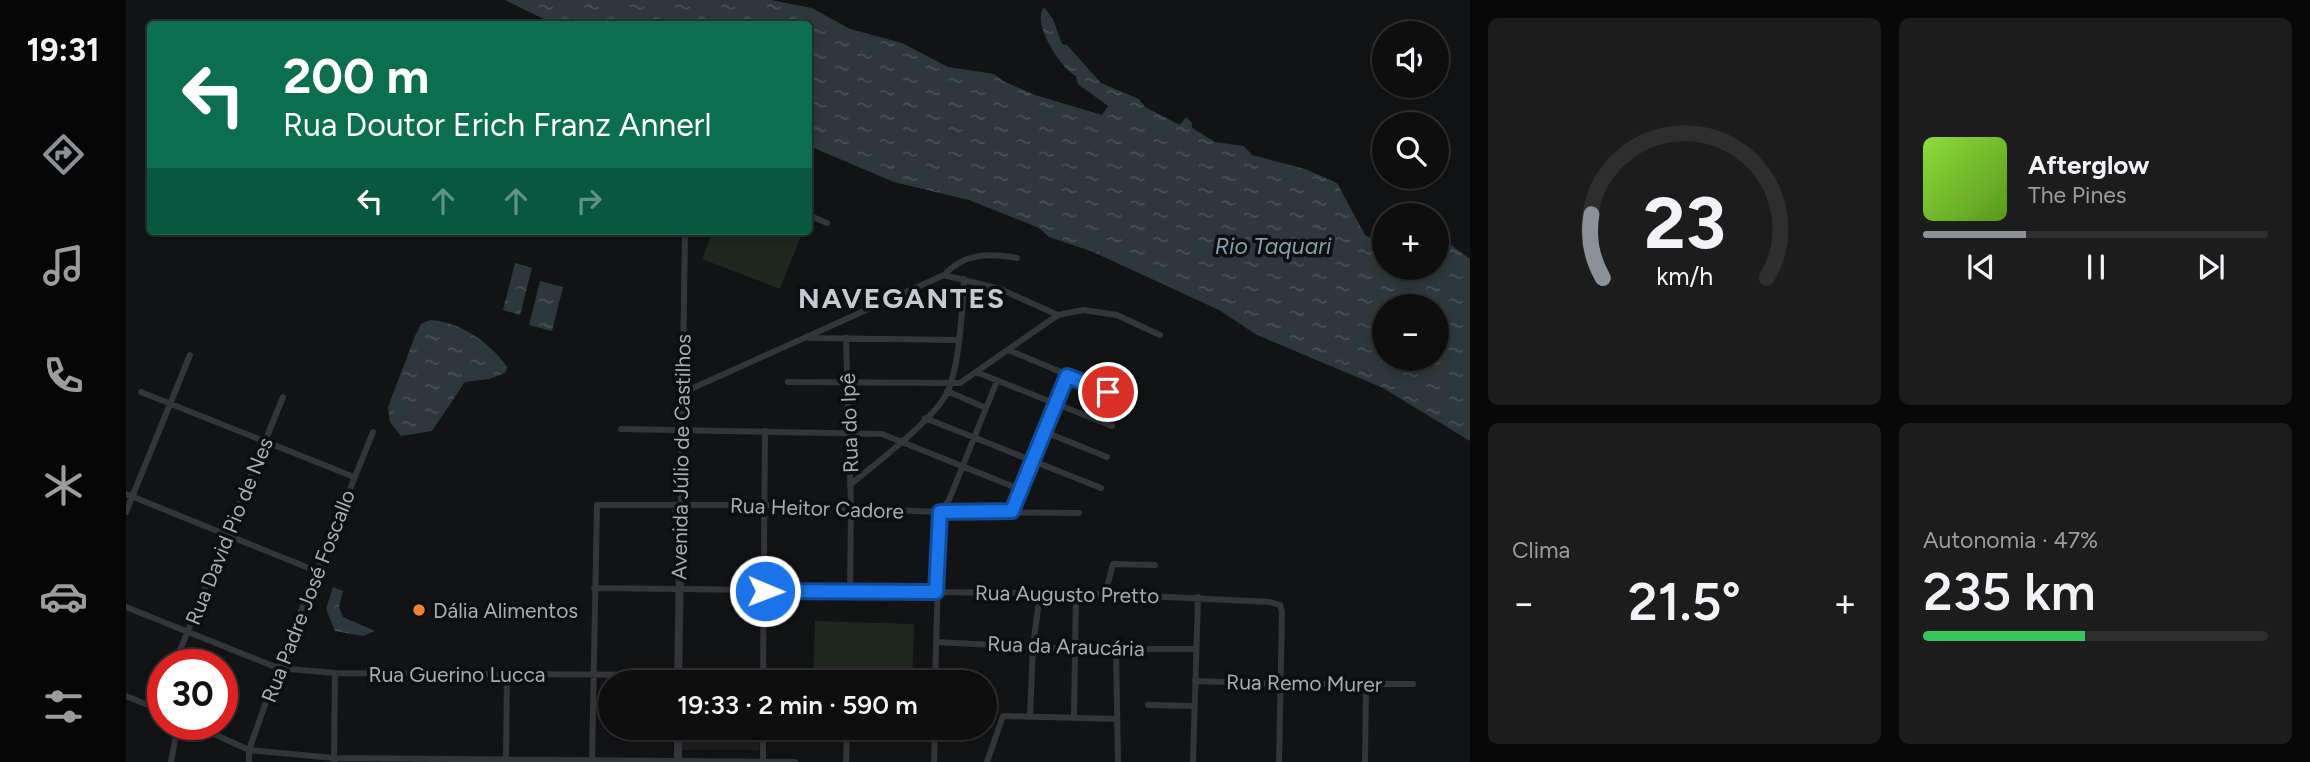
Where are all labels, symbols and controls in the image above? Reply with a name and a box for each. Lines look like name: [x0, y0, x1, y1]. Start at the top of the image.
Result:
map controls: [1372, 21, 1449, 371]
button: sound: [1372, 21, 1449, 98]
text: 19:31: [27, 31, 100, 69]
text: 200 m: [283, 46, 429, 105]
icon: left: [168, 49, 259, 140]
text: Rua Doutor Erich Franz Annerl: [283, 106, 711, 144]
button: search: [1372, 112, 1449, 189]
icon: directions: [39, 130, 88, 179]
text: Afterglow: [2028, 149, 2150, 181]
text: 23: [1643, 179, 1726, 266]
text: The Pines: [2028, 181, 2127, 209]
icon: left: [351, 182, 389, 220]
icon: ahead: [424, 182, 462, 220]
icon: ahead: [497, 182, 535, 220]
icon: right: [570, 182, 608, 220]
button: +: [1372, 203, 1449, 280]
water label: Rio Taquari: [1215, 232, 1332, 260]
icon: music: [39, 241, 88, 290]
icon: previous: [1962, 248, 2000, 286]
icon: pause: [2077, 248, 2115, 286]
icon: next: [2192, 248, 2230, 286]
text: km/h: [1656, 261, 1713, 291]
district label: NAVEGANTES: [798, 281, 1006, 315]
button: −: [1372, 294, 1449, 371]
street label: Avenida Júlio de Castilhos: [666, 334, 696, 580]
icon: phone: [39, 351, 88, 400]
pin: [1078, 362, 1138, 422]
street label: Rua do Ipê: [835, 373, 863, 473]
icon: arrive: [1089, 373, 1127, 411]
street label: Rua David Pio de Nes: [180, 434, 278, 628]
icon: climate: [39, 461, 88, 510]
street label: Rua Padre José Foscallo: [256, 486, 360, 706]
street label: Rua Heitor Cadore: [730, 492, 904, 524]
text: Autonomia · 47%: [1923, 526, 2098, 554]
text: Clima: [1512, 536, 1570, 564]
position arrow: [728, 554, 802, 628]
text: 235 km: [1923, 561, 2096, 623]
text: 21.5°: [1628, 571, 1741, 633]
icon: car: [39, 572, 88, 621]
street label: Rua Augusto Pretto: [975, 580, 1159, 608]
text: −: [1512, 580, 1536, 626]
text: +: [1833, 580, 1857, 626]
place label: Dália Alimentos: [433, 598, 578, 623]
marker: Dália Alimentos: [411, 602, 427, 618]
street label: Rua da Araucária: [987, 631, 1145, 661]
speed limit sign: 30: [147, 649, 238, 740]
street label: Rua Guerino Lucca: [368, 662, 546, 687]
street label: Rua Remo Murer: [1226, 669, 1382, 697]
icon: filters: [39, 682, 88, 731]
text: 19:33 · 2 min · 590 m: [677, 689, 918, 721]

